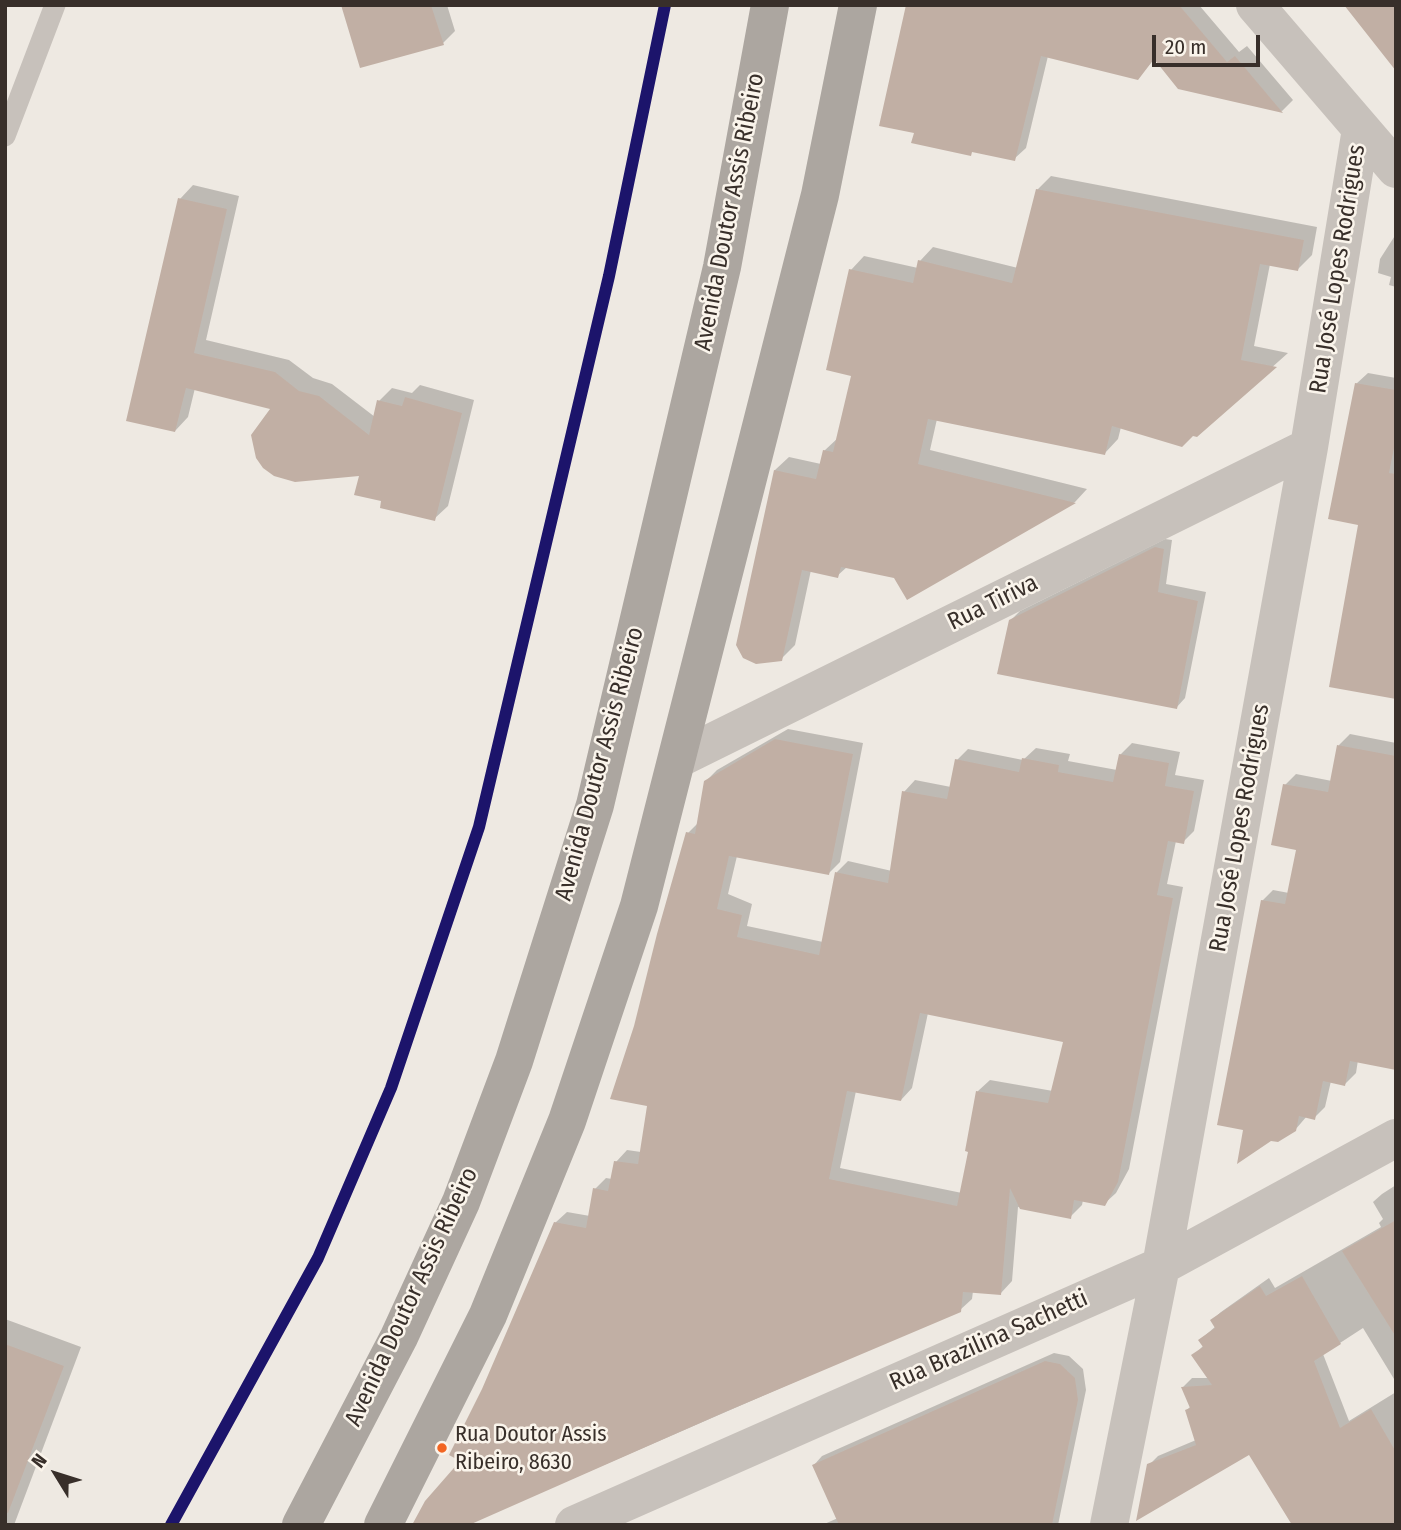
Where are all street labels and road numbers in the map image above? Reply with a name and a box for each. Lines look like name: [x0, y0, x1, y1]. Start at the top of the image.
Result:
street label: Avenida Doutor Assis Ribeiro: [689, 71, 771, 353]
street label: Rua José Lopes Rodrigues: [1304, 143, 1372, 395]
street label: Rua Tiriva: [943, 569, 1043, 637]
street label: Avenida Doutor Assis Ribeiro: [550, 624, 650, 904]
street label: Rua José Lopes Rodrigues: [1204, 702, 1276, 954]
street label: Avenida Doutor Assis Ribeiro: [339, 1163, 485, 1431]
street label: Rua Brazilina Sachetti: [886, 1284, 1092, 1398]

